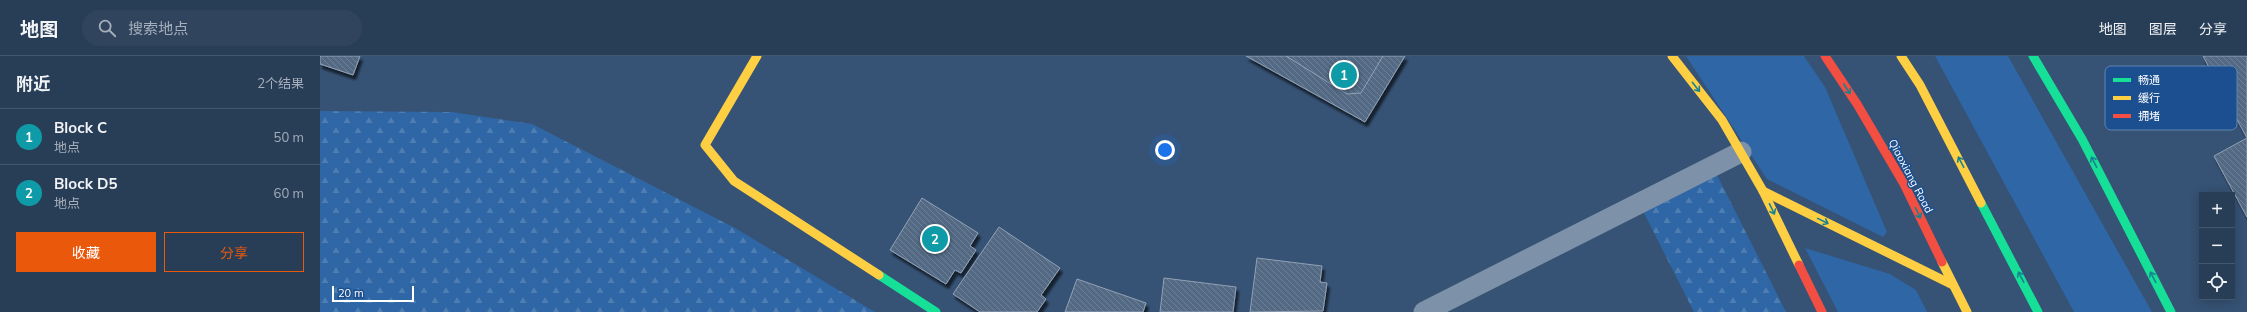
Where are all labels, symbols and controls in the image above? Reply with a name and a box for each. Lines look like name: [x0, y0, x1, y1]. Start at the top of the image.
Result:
search box: [82, 10, 362, 46]
text: 地图: [20, 17, 58, 41]
icon: search: [96, 17, 118, 39]
text: 搜索地点: [128, 19, 188, 38]
text: 地图: [2099, 20, 2127, 38]
text: 图层: [2149, 20, 2177, 38]
text: 分享: [2199, 20, 2227, 38]
pin: 1: [1331, 60, 1357, 90]
legend: [2105, 66, 2237, 130]
text: 附近: [16, 73, 50, 94]
text: 畅通: [2138, 73, 2160, 87]
text: 2个结果: [257, 75, 304, 91]
one-way arrow: [1692, 81, 1701, 92]
one-way arrow: [1843, 83, 1851, 94]
text: 缓行: [2138, 91, 2160, 105]
text: 拥堵: [2138, 109, 2160, 123]
text: Block C: [54, 118, 107, 137]
text: 1: [25, 129, 33, 145]
text: 50 m: [274, 129, 304, 145]
street label: Qiaoxiang Road: [1886, 137, 1936, 215]
text: 地点: [54, 139, 80, 155]
your location: [1155, 140, 1175, 160]
one-way arrow: [1957, 156, 1964, 168]
one-way arrow: [2090, 156, 2097, 168]
text: Block D5: [54, 174, 118, 193]
text: 2: [25, 185, 33, 201]
text: 60 m: [274, 185, 304, 201]
map controls: [2199, 192, 2235, 300]
button: +: [2199, 192, 2235, 228]
text: 地点: [54, 195, 80, 211]
one-way arrow: [1769, 203, 1776, 215]
one-way arrow: [1915, 207, 1922, 219]
one-way arrow: [1817, 218, 1829, 225]
pin: 2: [922, 224, 948, 254]
button: −: [2199, 228, 2235, 264]
button: 收藏: [16, 232, 156, 272]
button: 分享: [164, 232, 304, 272]
button: locate: [2199, 264, 2235, 300]
one-way arrow: [2017, 271, 2024, 283]
one-way arrow: [2149, 272, 2157, 284]
scale bar: [332, 284, 414, 303]
text: 20 m: [338, 286, 364, 300]

